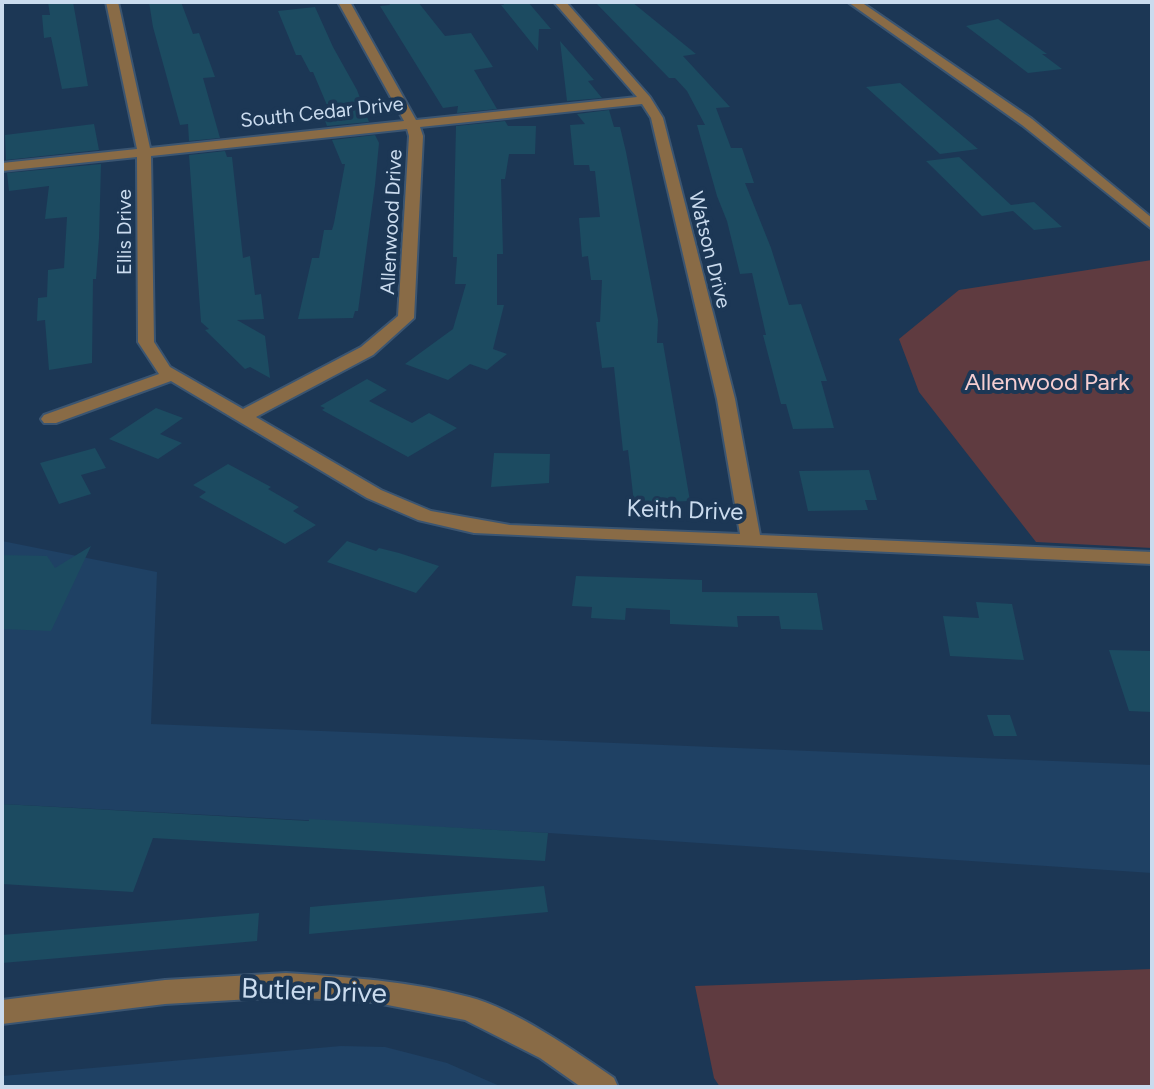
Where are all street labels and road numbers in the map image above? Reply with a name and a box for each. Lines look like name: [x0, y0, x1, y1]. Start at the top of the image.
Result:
street label: South Cedar Drive: [239, 92, 405, 134]
street label: Allenwood Drive: [376, 149, 408, 295]
street label: Ellis Drive: [113, 189, 137, 275]
street label: Watson Drive: [683, 189, 735, 311]
street label: Keith Drive: [626, 495, 744, 527]
street label: Butler Drive: [241, 973, 387, 1011]

